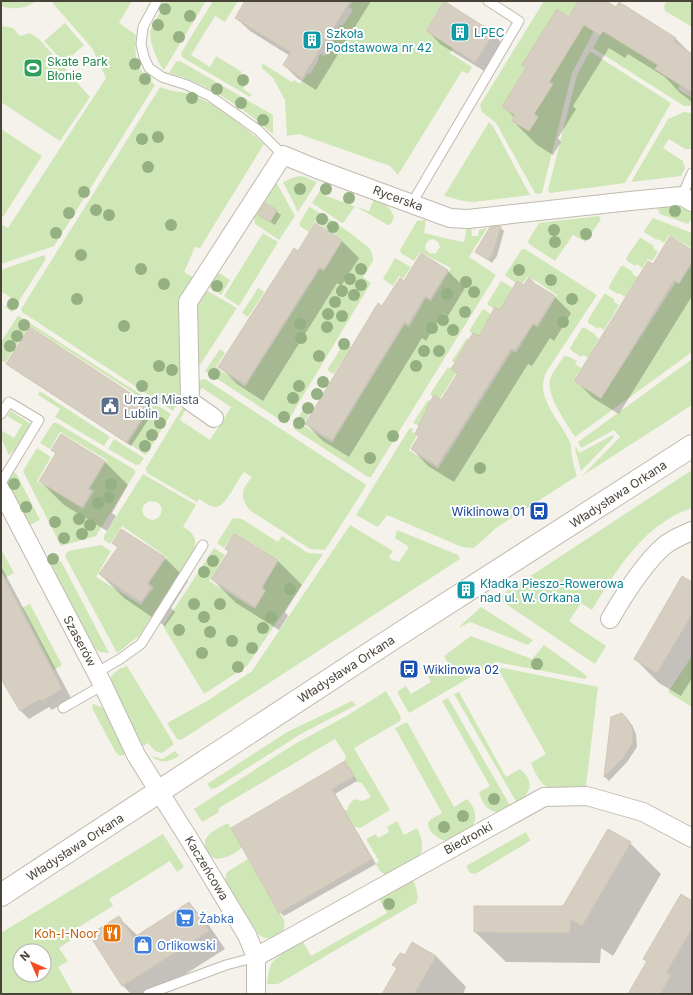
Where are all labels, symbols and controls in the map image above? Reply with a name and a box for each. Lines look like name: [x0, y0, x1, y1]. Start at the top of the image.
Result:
building icon: LPEC: [449, 21, 471, 43]
place label: LPEC: [474, 25, 505, 40]
place label: Szkoła Podstawowa nr 42: [326, 26, 432, 55]
building icon: Szkoła Podstawowa nr 42: [301, 29, 323, 51]
place label: Skate Park Błonie: [47, 54, 108, 83]
sports icon: Skate Park Błonie: [22, 57, 44, 79]
street label: Rycerska: [371, 182, 425, 214]
place label: Urząd Miasta Lublin: [124, 392, 199, 421]
public building icon: Urząd Miasta Lublin: [99, 395, 121, 417]
street label: Władysława Orkana: [567, 457, 669, 531]
bus stop icon: Wiklinowa 01: [528, 500, 550, 522]
place label: Wiklinowa 01: [451, 504, 525, 519]
place label: Kładka Pieszo-Rowerowa nad ul. W. Orkana: [480, 576, 624, 605]
building icon: Kładka Pieszo-Rowerowa nad ul. W. Orkana: [455, 579, 477, 601]
street label: Szaserów: [60, 613, 100, 669]
street label: Władysława Orkana: [295, 632, 397, 706]
bus stop icon: Wiklinowa 02: [398, 658, 420, 680]
place label: Wiklinowa 02: [423, 662, 499, 677]
street label: Władysława Orkana: [24, 810, 126, 884]
street label: Biedronki: [441, 819, 495, 857]
street label: Kaczeńcowa: [182, 833, 232, 903]
supermarket icon: Żabka: [174, 907, 196, 929]
place label: Żabka: [199, 911, 234, 926]
restaurant icon: Koh-I-Noor: [101, 922, 123, 944]
place label: Koh-I-Noor: [34, 926, 98, 941]
shop icon: Orlikowski: [132, 934, 154, 956]
place label: Orlikowski: [157, 938, 216, 953]
north arrow: [12, 943, 52, 983]
text: N: [17, 948, 33, 964]

